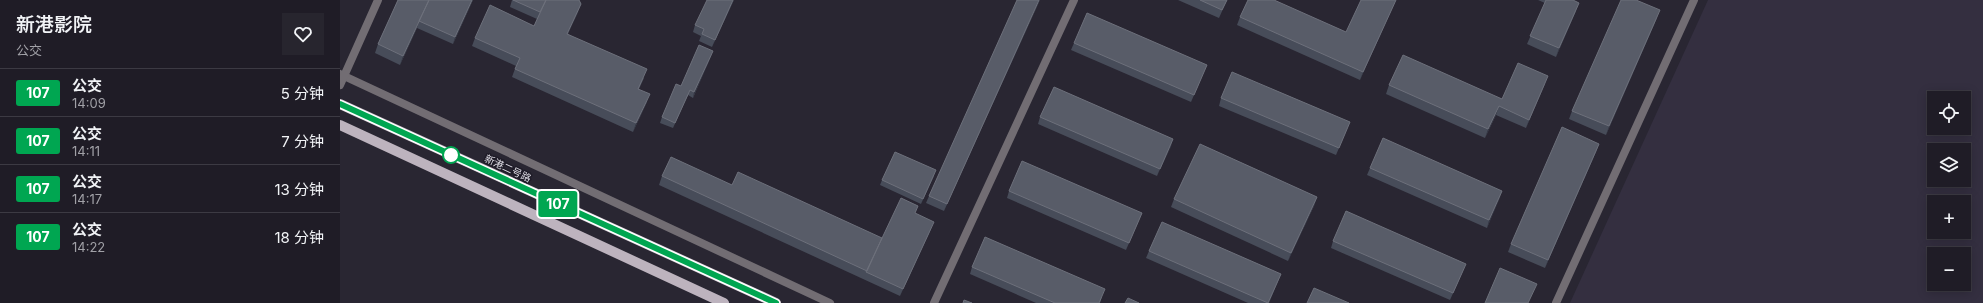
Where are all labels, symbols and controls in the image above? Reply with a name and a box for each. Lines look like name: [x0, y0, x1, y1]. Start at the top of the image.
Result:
text: 新港影院: [16, 13, 92, 36]
button: heart: [282, 13, 324, 55]
text: 公交: [16, 42, 42, 58]
text: 公交: [72, 76, 102, 95]
text: 107: [26, 84, 50, 101]
text: 5 分钟: [281, 84, 324, 103]
map controls: [1927, 91, 1971, 291]
button: locate: [1927, 91, 1971, 135]
text: 14:09: [72, 95, 106, 111]
text: 公交: [72, 124, 102, 143]
text: 107: [26, 132, 50, 149]
text: 7 分钟: [281, 132, 324, 151]
text: 14:11: [72, 143, 100, 159]
button: layers: [1927, 143, 1971, 187]
unlabelled marker: [442, 146, 460, 164]
street label: 新港二号路: [483, 152, 533, 184]
text: 公交: [72, 172, 102, 191]
text: 107: [26, 180, 50, 197]
text: 13 分钟: [274, 180, 324, 199]
text: 14:17: [72, 191, 102, 207]
line badge: 107: [535, 191, 581, 217]
text: 107: [546, 195, 570, 212]
button: +: [1927, 195, 1971, 239]
text: 公交: [72, 220, 102, 239]
text: 107: [26, 228, 50, 245]
text: 18 分钟: [274, 228, 324, 247]
text: 14:22: [72, 239, 105, 255]
button: −: [1927, 247, 1971, 291]

